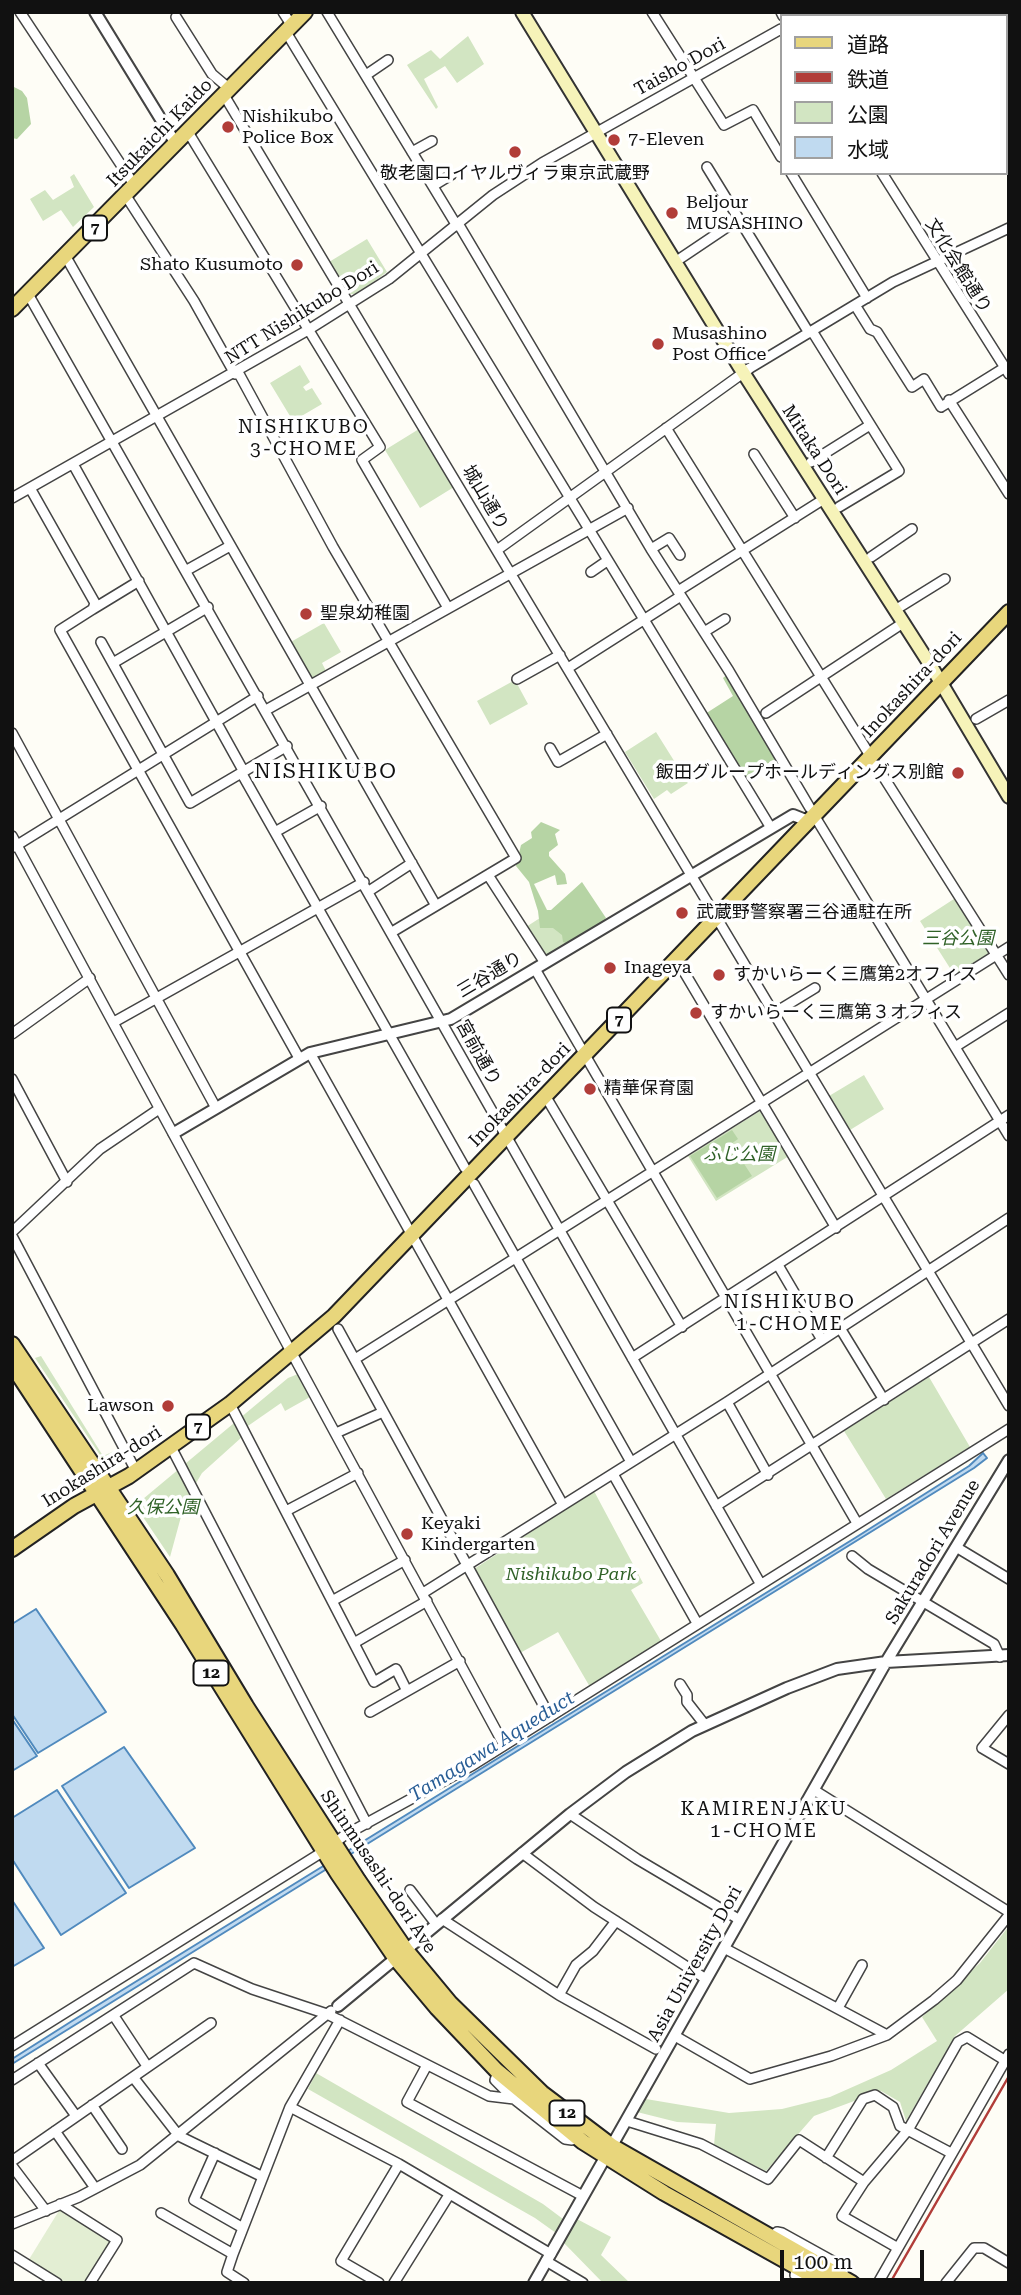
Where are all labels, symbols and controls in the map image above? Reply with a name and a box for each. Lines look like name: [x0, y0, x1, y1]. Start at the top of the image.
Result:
legend: [780, 14, 1007, 175]
street label: Taisho Dori: [631, 33, 729, 101]
text: 道路: [847, 33, 889, 57]
text: 鉄道: [847, 68, 889, 92]
street label: Itsukaichi Kaido: [103, 74, 217, 192]
text: 公園: [847, 103, 889, 127]
place label: Nishikubo Police Box: [242, 106, 333, 148]
marker: Nishikubo Police Box: [220, 119, 236, 135]
place label: 7-Eleven: [628, 129, 704, 151]
marker: 7-Eleven: [606, 132, 622, 148]
text: 水域: [847, 138, 889, 162]
marker: 敬老園ロイヤルヴィラ東京武蔵野: [507, 144, 523, 160]
place label: 敬老園ロイヤルヴィラ東京武蔵野: [380, 163, 650, 185]
place label: Beljour MUSASHINO: [686, 192, 803, 234]
marker: Beljour MUSASHINO: [664, 205, 680, 221]
street label: 文化会館通り: [920, 214, 996, 318]
road number: 7: [83, 216, 107, 240]
place label: Shato Kusumoto: [140, 254, 283, 276]
street label: NTT Nishikubo Dori: [221, 257, 383, 369]
marker: Shato Kusumoto: [289, 257, 305, 273]
place label: Musashino Post Office: [672, 323, 767, 366]
marker: Musashino Post Office: [650, 336, 666, 352]
street label: Mitaka Dori: [777, 401, 851, 499]
district label: NISHIKUBO 3-CHOME: [239, 416, 369, 460]
street label: 城山通り: [457, 462, 513, 534]
place label: 聖泉幼稚園: [320, 603, 410, 625]
marker: 聖泉幼稚園: [298, 606, 314, 622]
street label: Inokashira-dori: [858, 628, 966, 742]
district label: NISHIKUBO: [255, 759, 397, 785]
place label: 飯田グループホールディングス別館: [656, 762, 944, 784]
marker: 飯田グループホールディングス別館: [950, 765, 966, 781]
place label: 武蔵野警察署三谷通駐在所: [696, 902, 912, 924]
marker: 武蔵野警察署三谷通駐在所: [674, 905, 690, 921]
park label: 三谷公園: [922, 928, 994, 950]
street label: 三谷通り: [454, 947, 526, 1003]
place label: Inageya: [624, 957, 692, 979]
marker: Inageya: [602, 960, 618, 976]
place label: すかいらーく三鷹第2オフィス: [733, 964, 977, 986]
marker: すかいらーく三鷹第2オフィス: [711, 967, 727, 983]
place label: すかいらーく三鷹第３オフィス: [710, 1002, 962, 1024]
marker: すかいらーく三鷹第３オフィス: [688, 1005, 704, 1021]
road number: 7: [607, 1008, 631, 1032]
street label: 宮前通り: [451, 1016, 505, 1090]
street label: Inokashira-dori: [465, 1038, 575, 1152]
place label: 精華保育園: [604, 1078, 694, 1100]
marker: 精華保育園: [582, 1081, 598, 1097]
park label: ふじ公園: [703, 1144, 775, 1166]
district label: NISHIKUBO 1-CHOME: [725, 1291, 855, 1335]
place label: Lawson: [87, 1395, 154, 1417]
marker: Lawson: [160, 1398, 176, 1414]
road number: 7: [186, 1414, 210, 1440]
street label: Inokashira-dori: [38, 1422, 166, 1512]
street label: Sakuradori Avenue: [881, 1476, 985, 1628]
park label: 久保公園: [127, 1497, 199, 1519]
place label: Keyaki Kindergarten: [421, 1513, 535, 1556]
marker: Keyaki Kindergarten: [399, 1526, 415, 1542]
park label: Nishikubo Park: [506, 1564, 636, 1586]
road number: 12: [194, 1660, 228, 1686]
water label: Tamagawa Aqueduct: [405, 1687, 579, 1807]
street label: Shinmusashi-dori Ave: [315, 1786, 441, 1958]
district label: KAMIRENJAKU 1-CHOME: [682, 1798, 846, 1842]
street label: Asia University Dori: [643, 1882, 747, 2046]
road number: 12: [550, 2100, 584, 2126]
scale bar: [783, 2236, 926, 2280]
text: 100 m: [793, 2250, 853, 2274]

